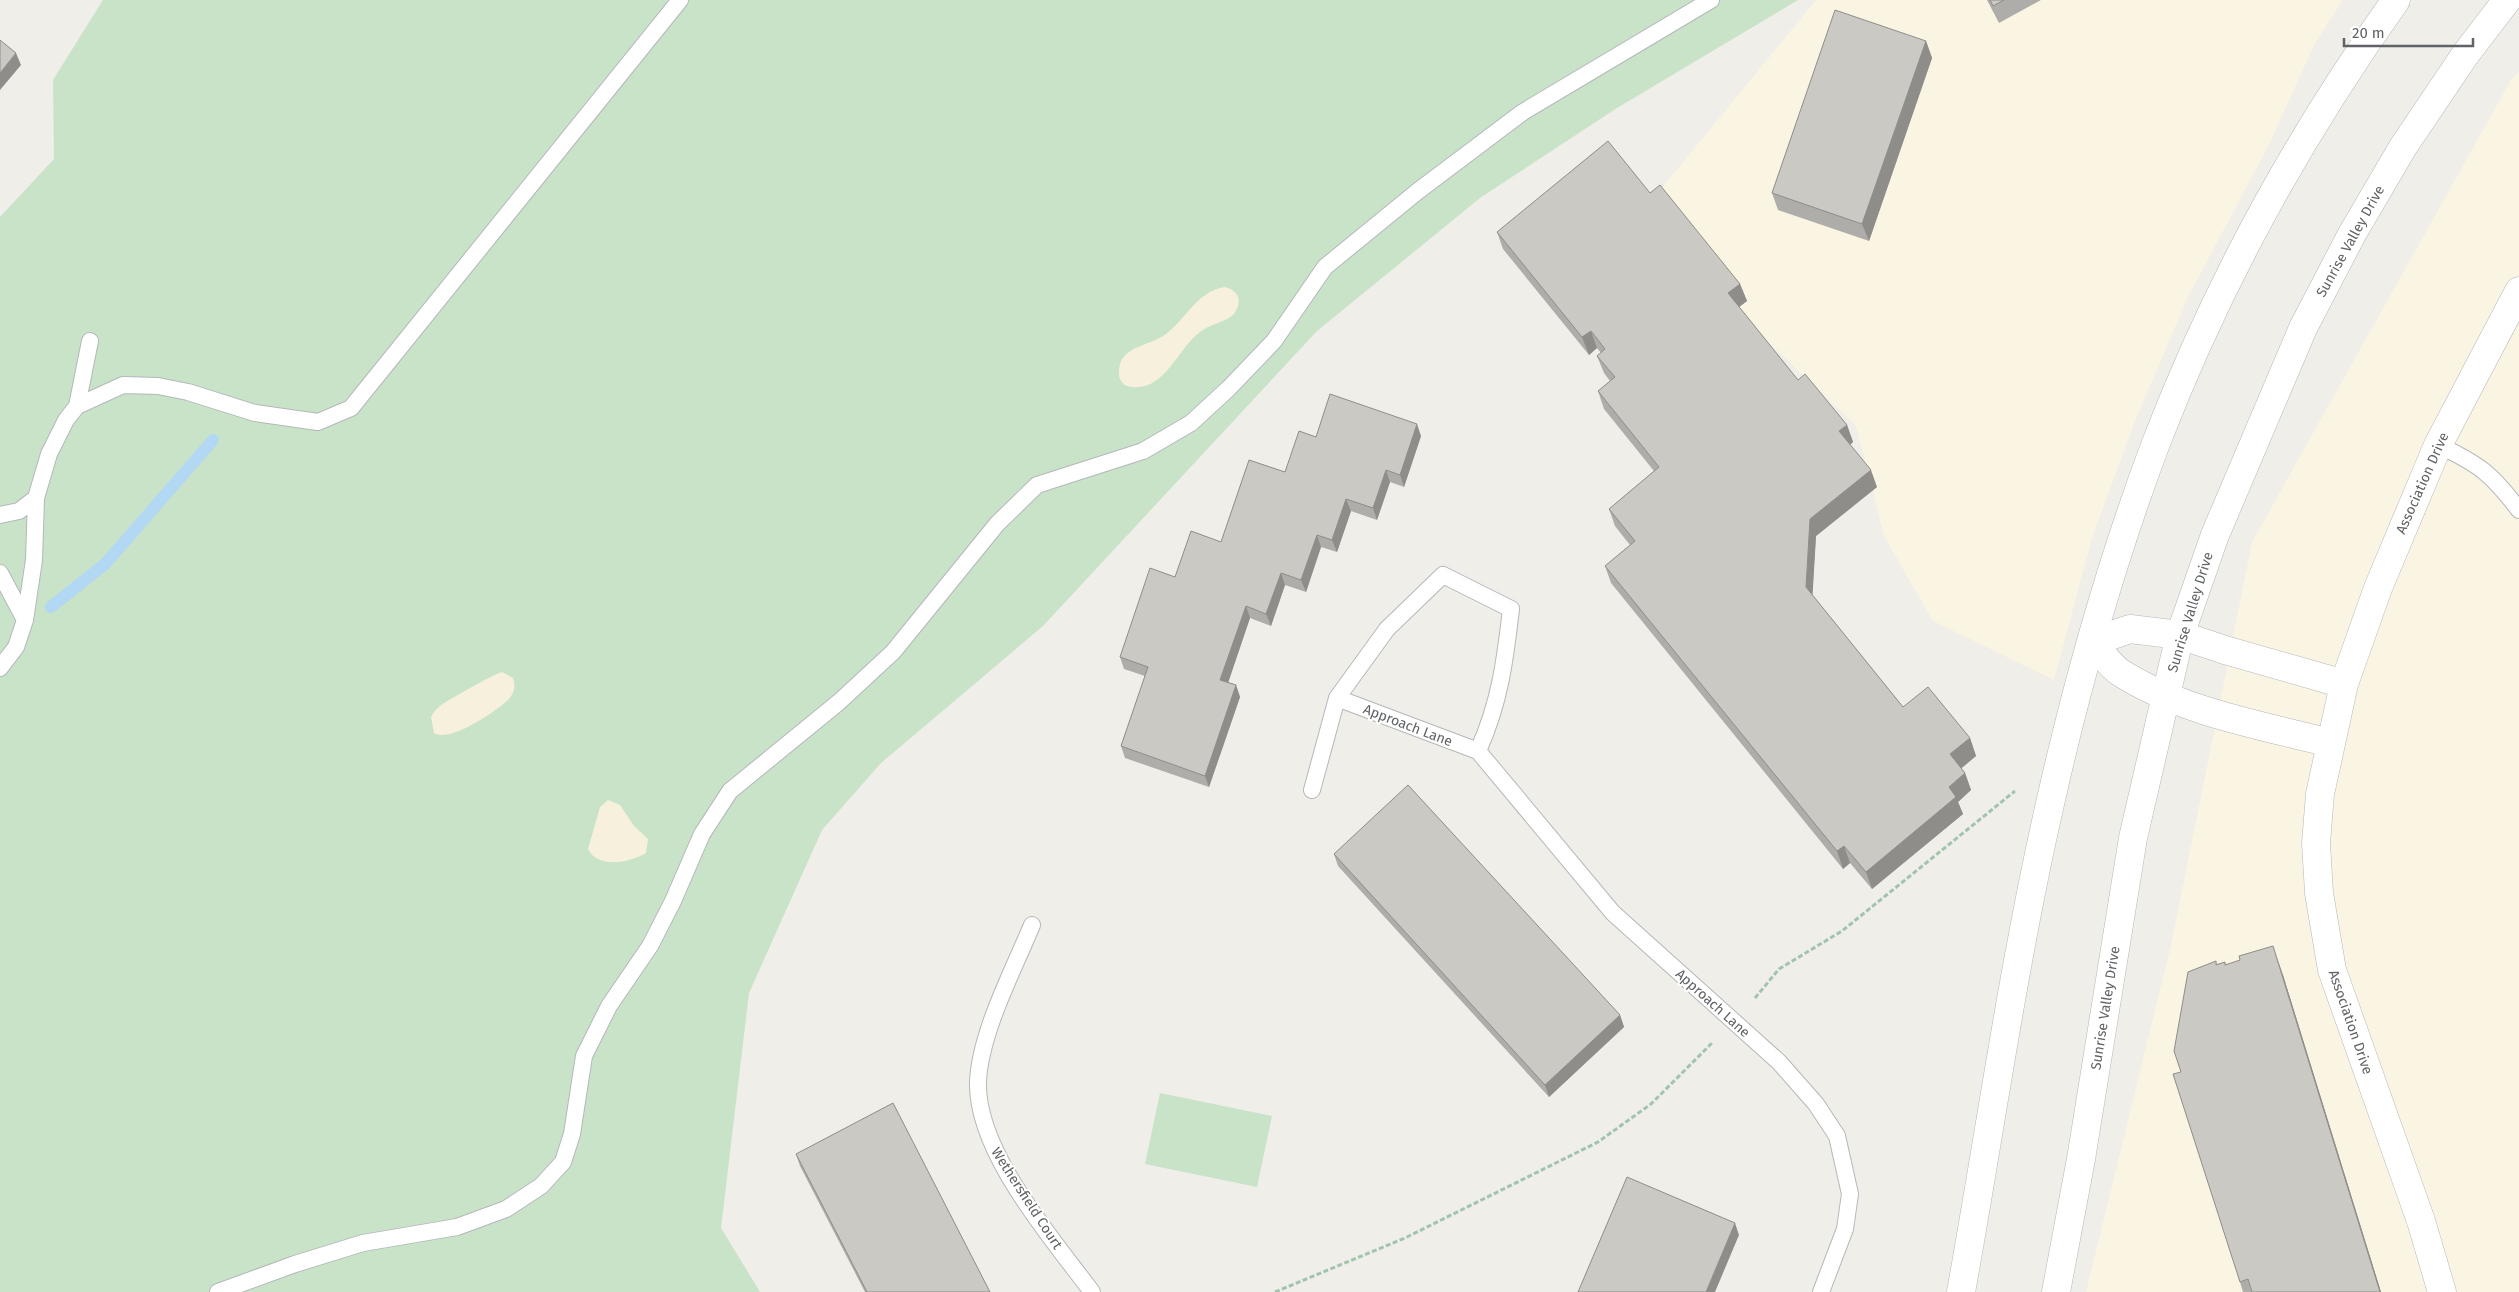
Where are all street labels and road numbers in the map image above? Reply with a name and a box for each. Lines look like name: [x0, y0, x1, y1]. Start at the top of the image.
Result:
street label: Sunrise Valley Drive: [2313, 182, 2388, 300]
street label: Association Drive: [2392, 430, 2452, 537]
street label: Sunrise Valley Drive: [2164, 550, 2217, 674]
street label: Approach Lane: [1361, 701, 1455, 750]
street label: Sunrise Valley Drive: [2087, 945, 2124, 1071]
street label: Approach Lane: [1672, 966, 1753, 1041]
street label: Association Drive: [2325, 968, 2376, 1077]
street label: Wethersfield Court: [987, 1144, 1066, 1253]

